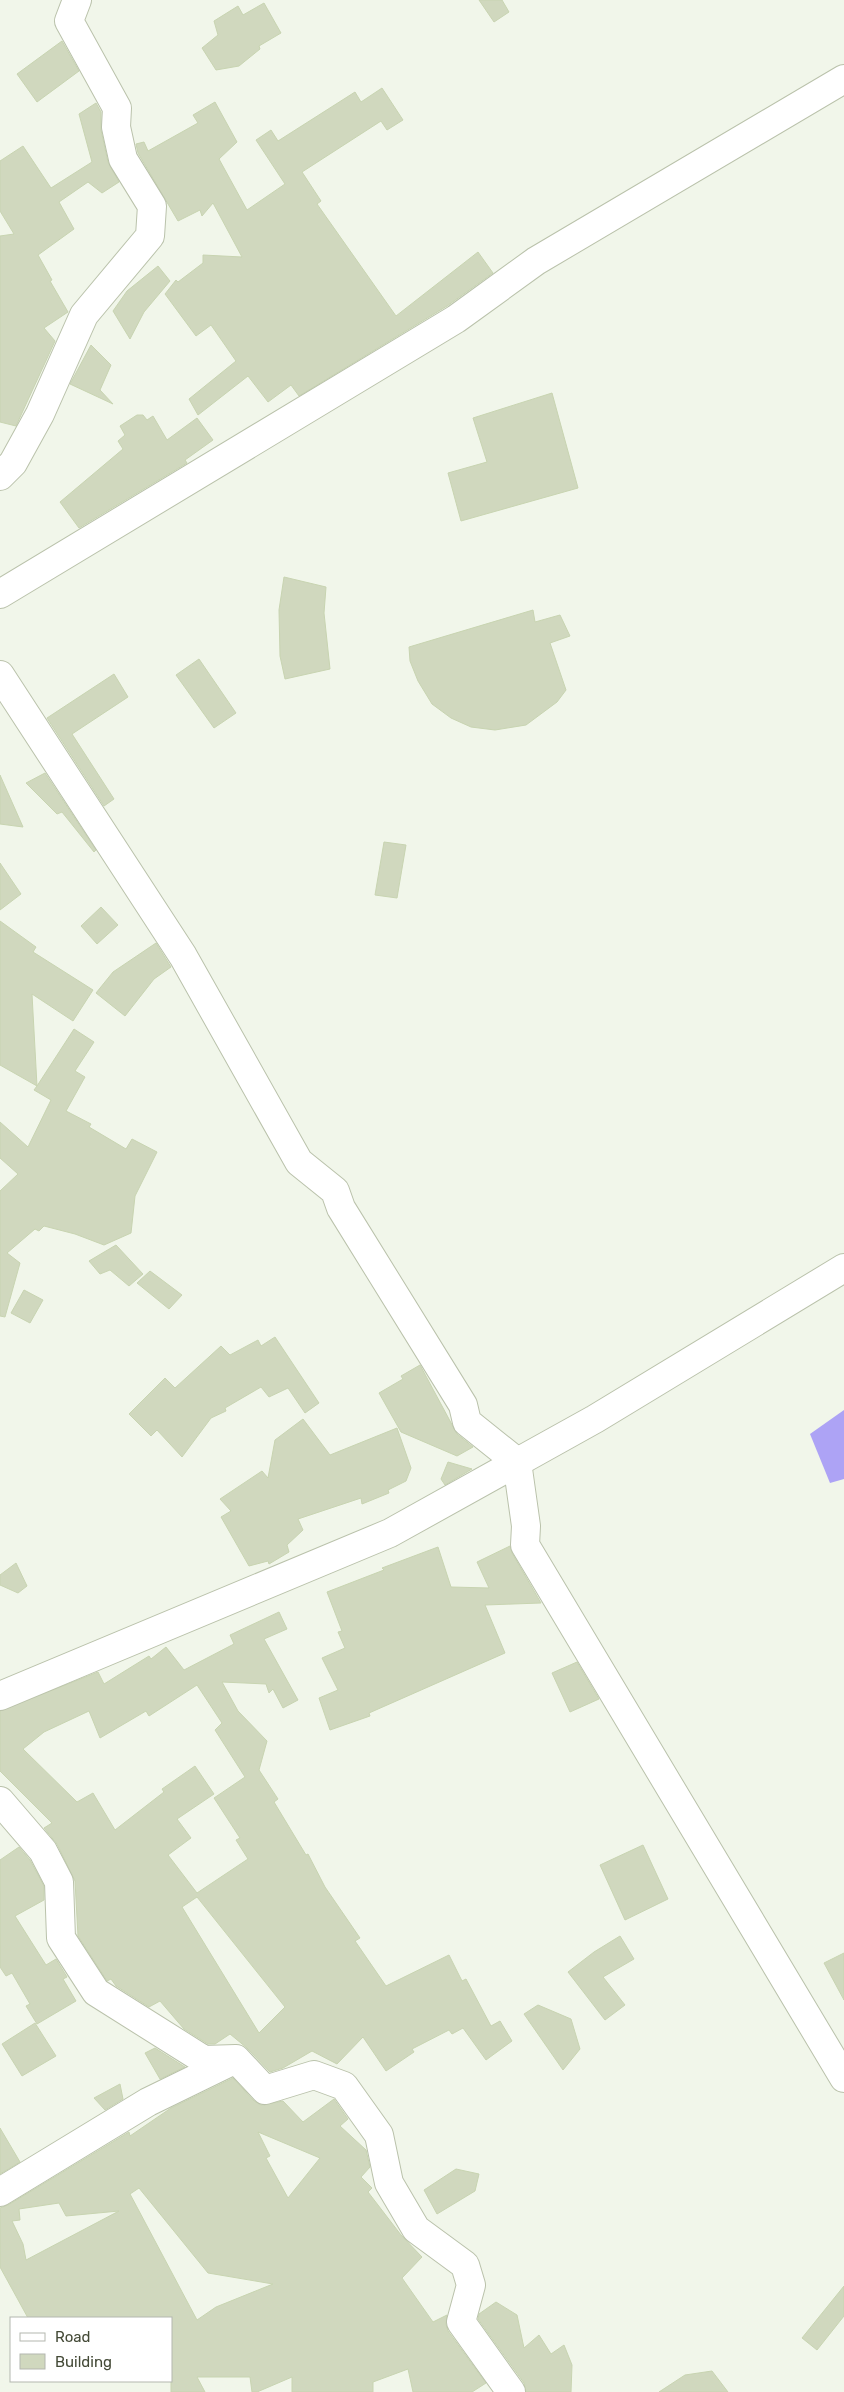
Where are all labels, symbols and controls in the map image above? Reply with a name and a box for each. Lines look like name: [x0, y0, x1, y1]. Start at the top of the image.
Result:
legend: [10, 2317, 172, 2382]
text: Road: [55, 2328, 91, 2346]
text: Building: [55, 2353, 112, 2371]

